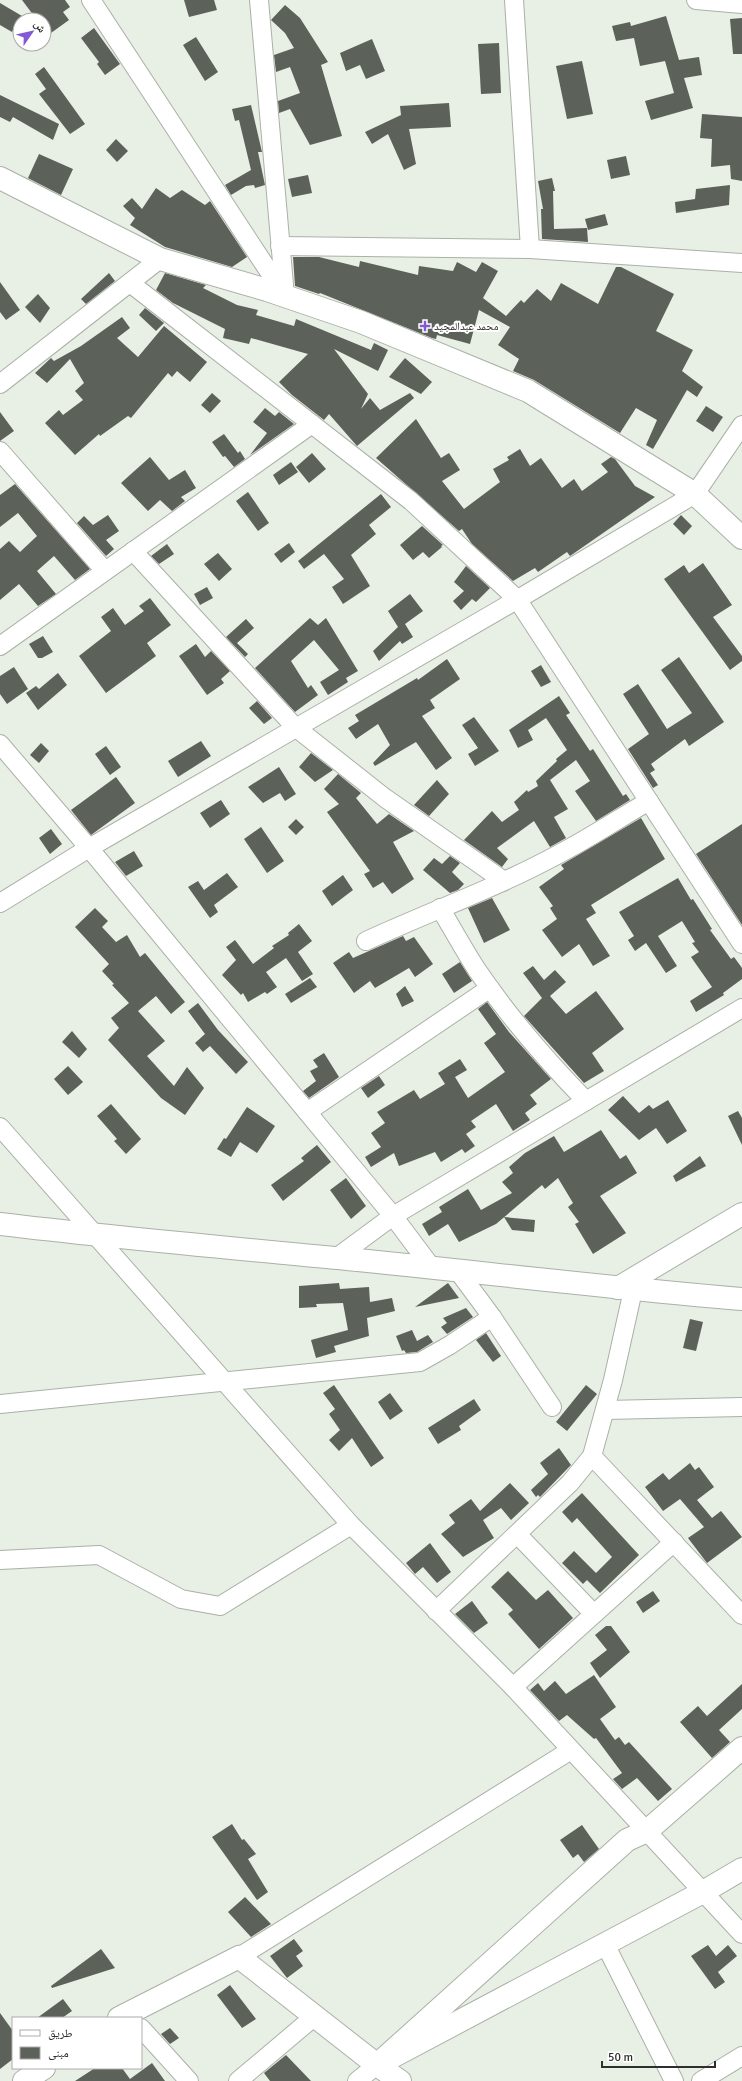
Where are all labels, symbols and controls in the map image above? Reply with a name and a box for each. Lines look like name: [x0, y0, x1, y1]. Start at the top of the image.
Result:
north arrow: [12, 12, 52, 52]
text: ش: [30, 18, 49, 36]
marker: محمد عبدالمجيد: [419, 320, 431, 332]
place label: محمد عبدالمجيد: [434, 320, 499, 333]
legend: [12, 2017, 142, 2069]
text: طريق: [48, 2026, 73, 2041]
scale bar: [602, 2043, 715, 2069]
text: مبنى: [48, 2046, 69, 2061]
text: 50 m: [608, 2050, 633, 2065]

